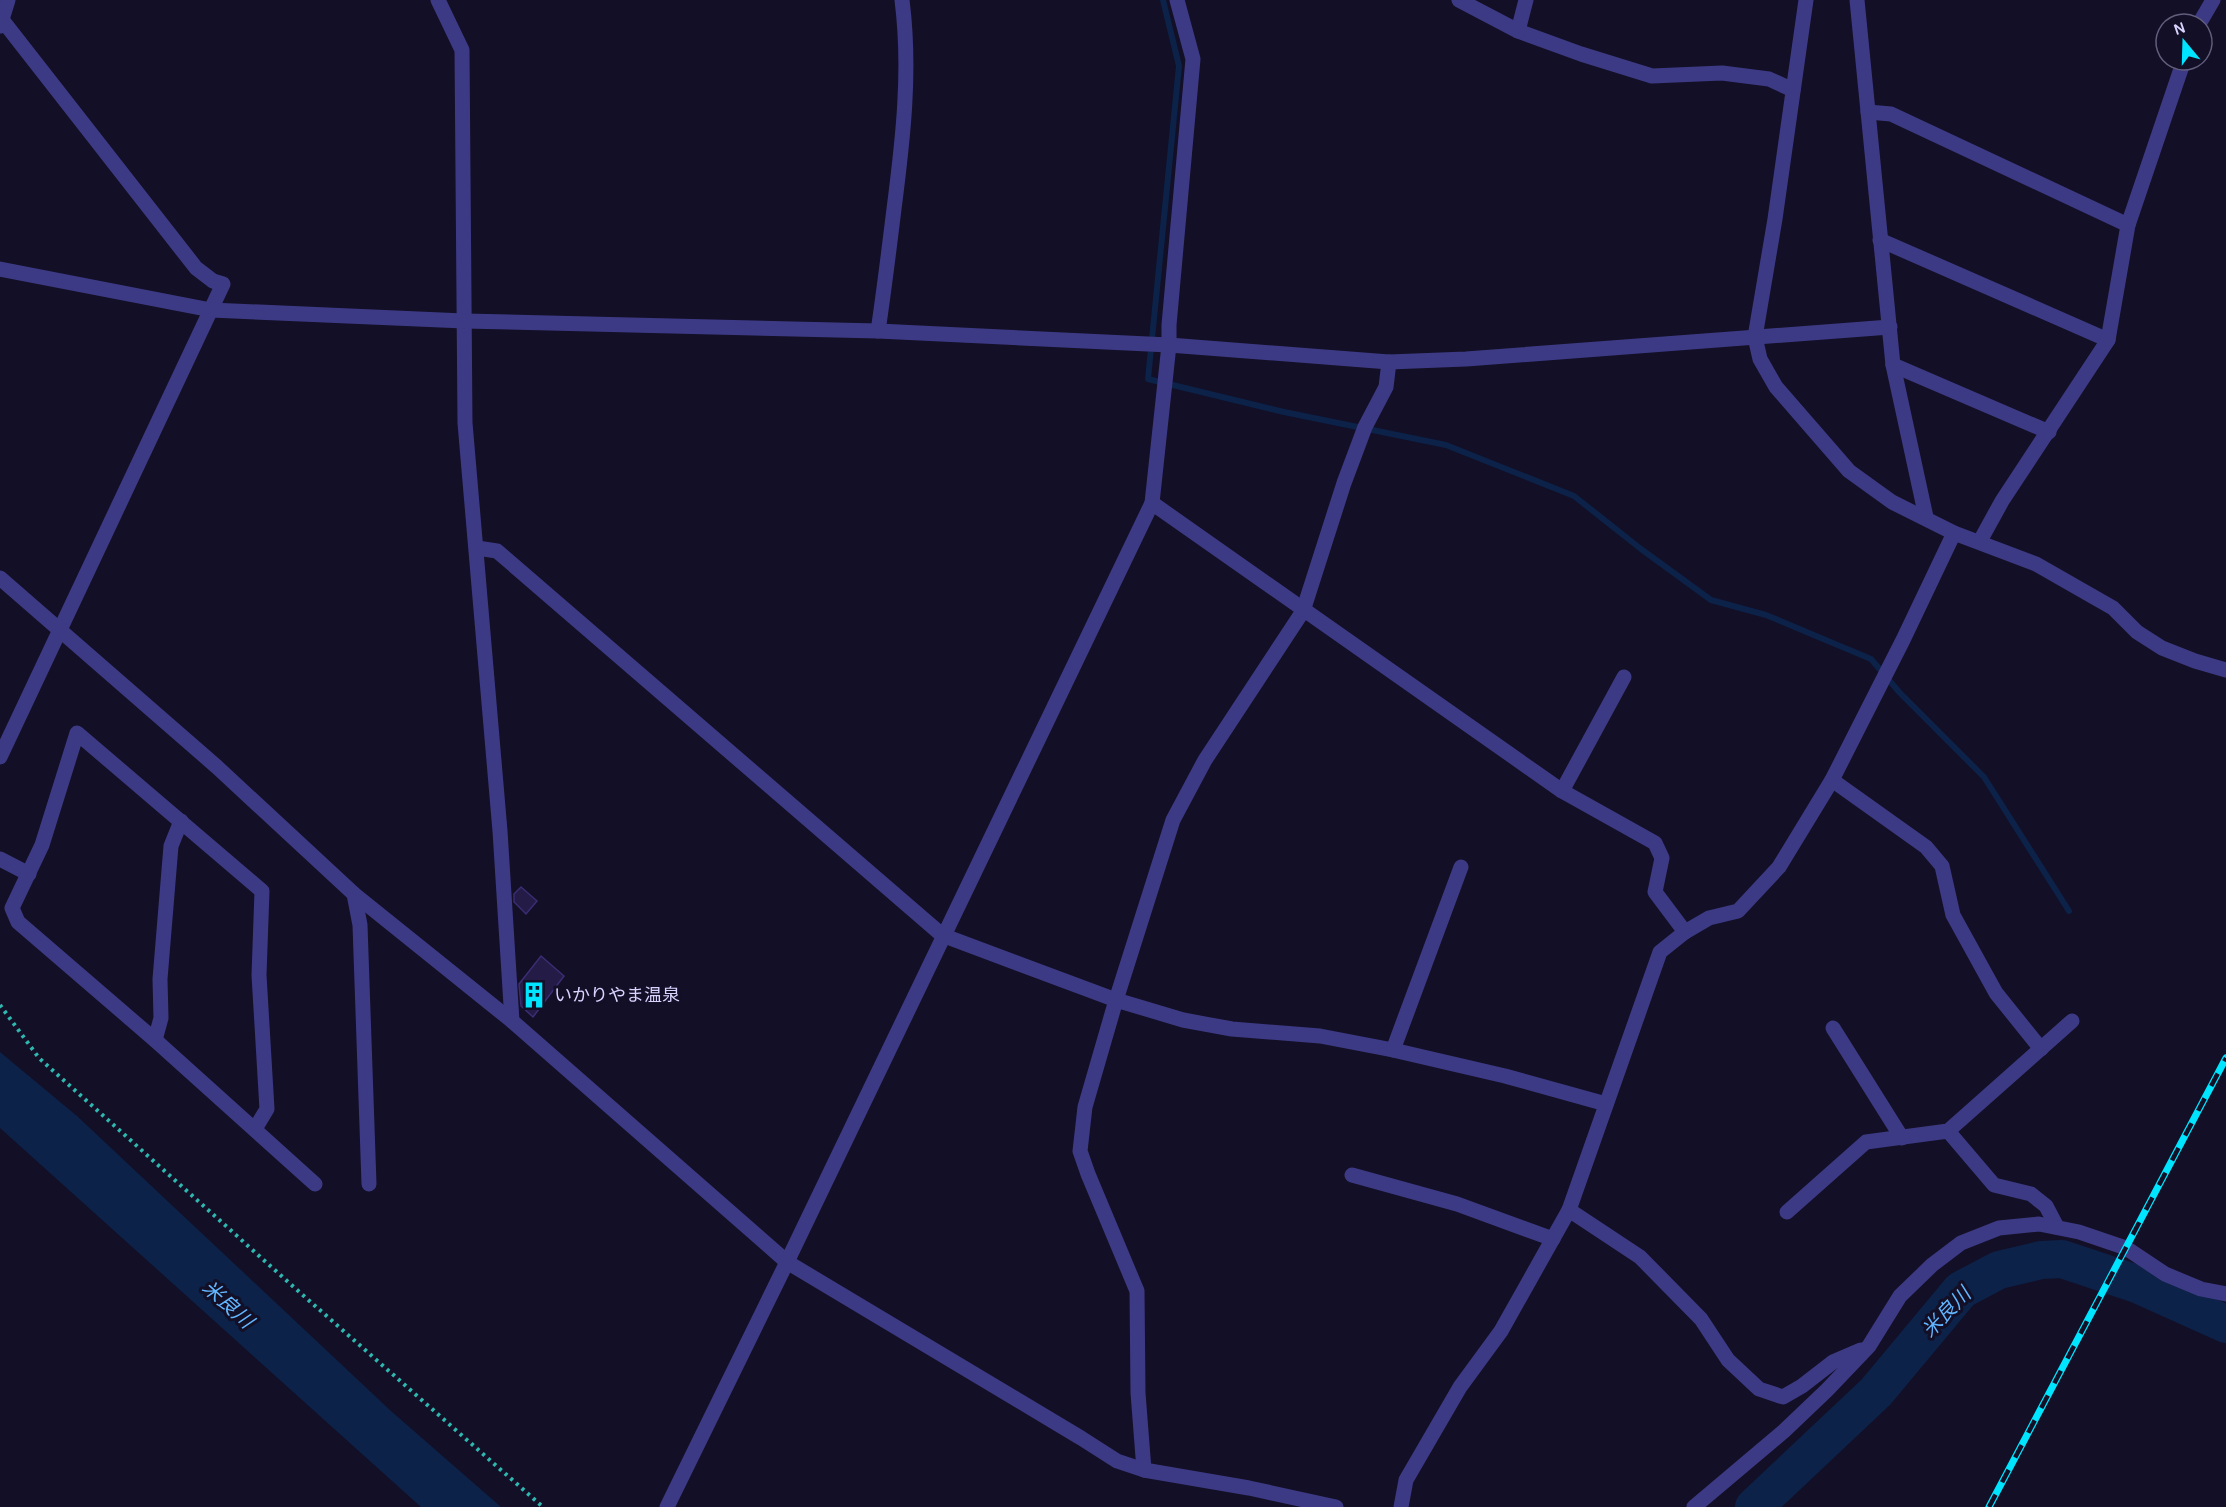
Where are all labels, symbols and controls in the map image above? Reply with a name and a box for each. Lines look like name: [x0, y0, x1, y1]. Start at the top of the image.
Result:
north arrow: [2154, 12, 2214, 72]
text: N: [2171, 17, 2188, 39]
building icon: いかりやま温泉: [519, 980, 549, 1010]
place label: いかりやま温泉: [554, 984, 680, 1006]
water label: 米良川: [198, 1276, 259, 1334]
water label: 米良川: [1917, 1281, 1977, 1342]

